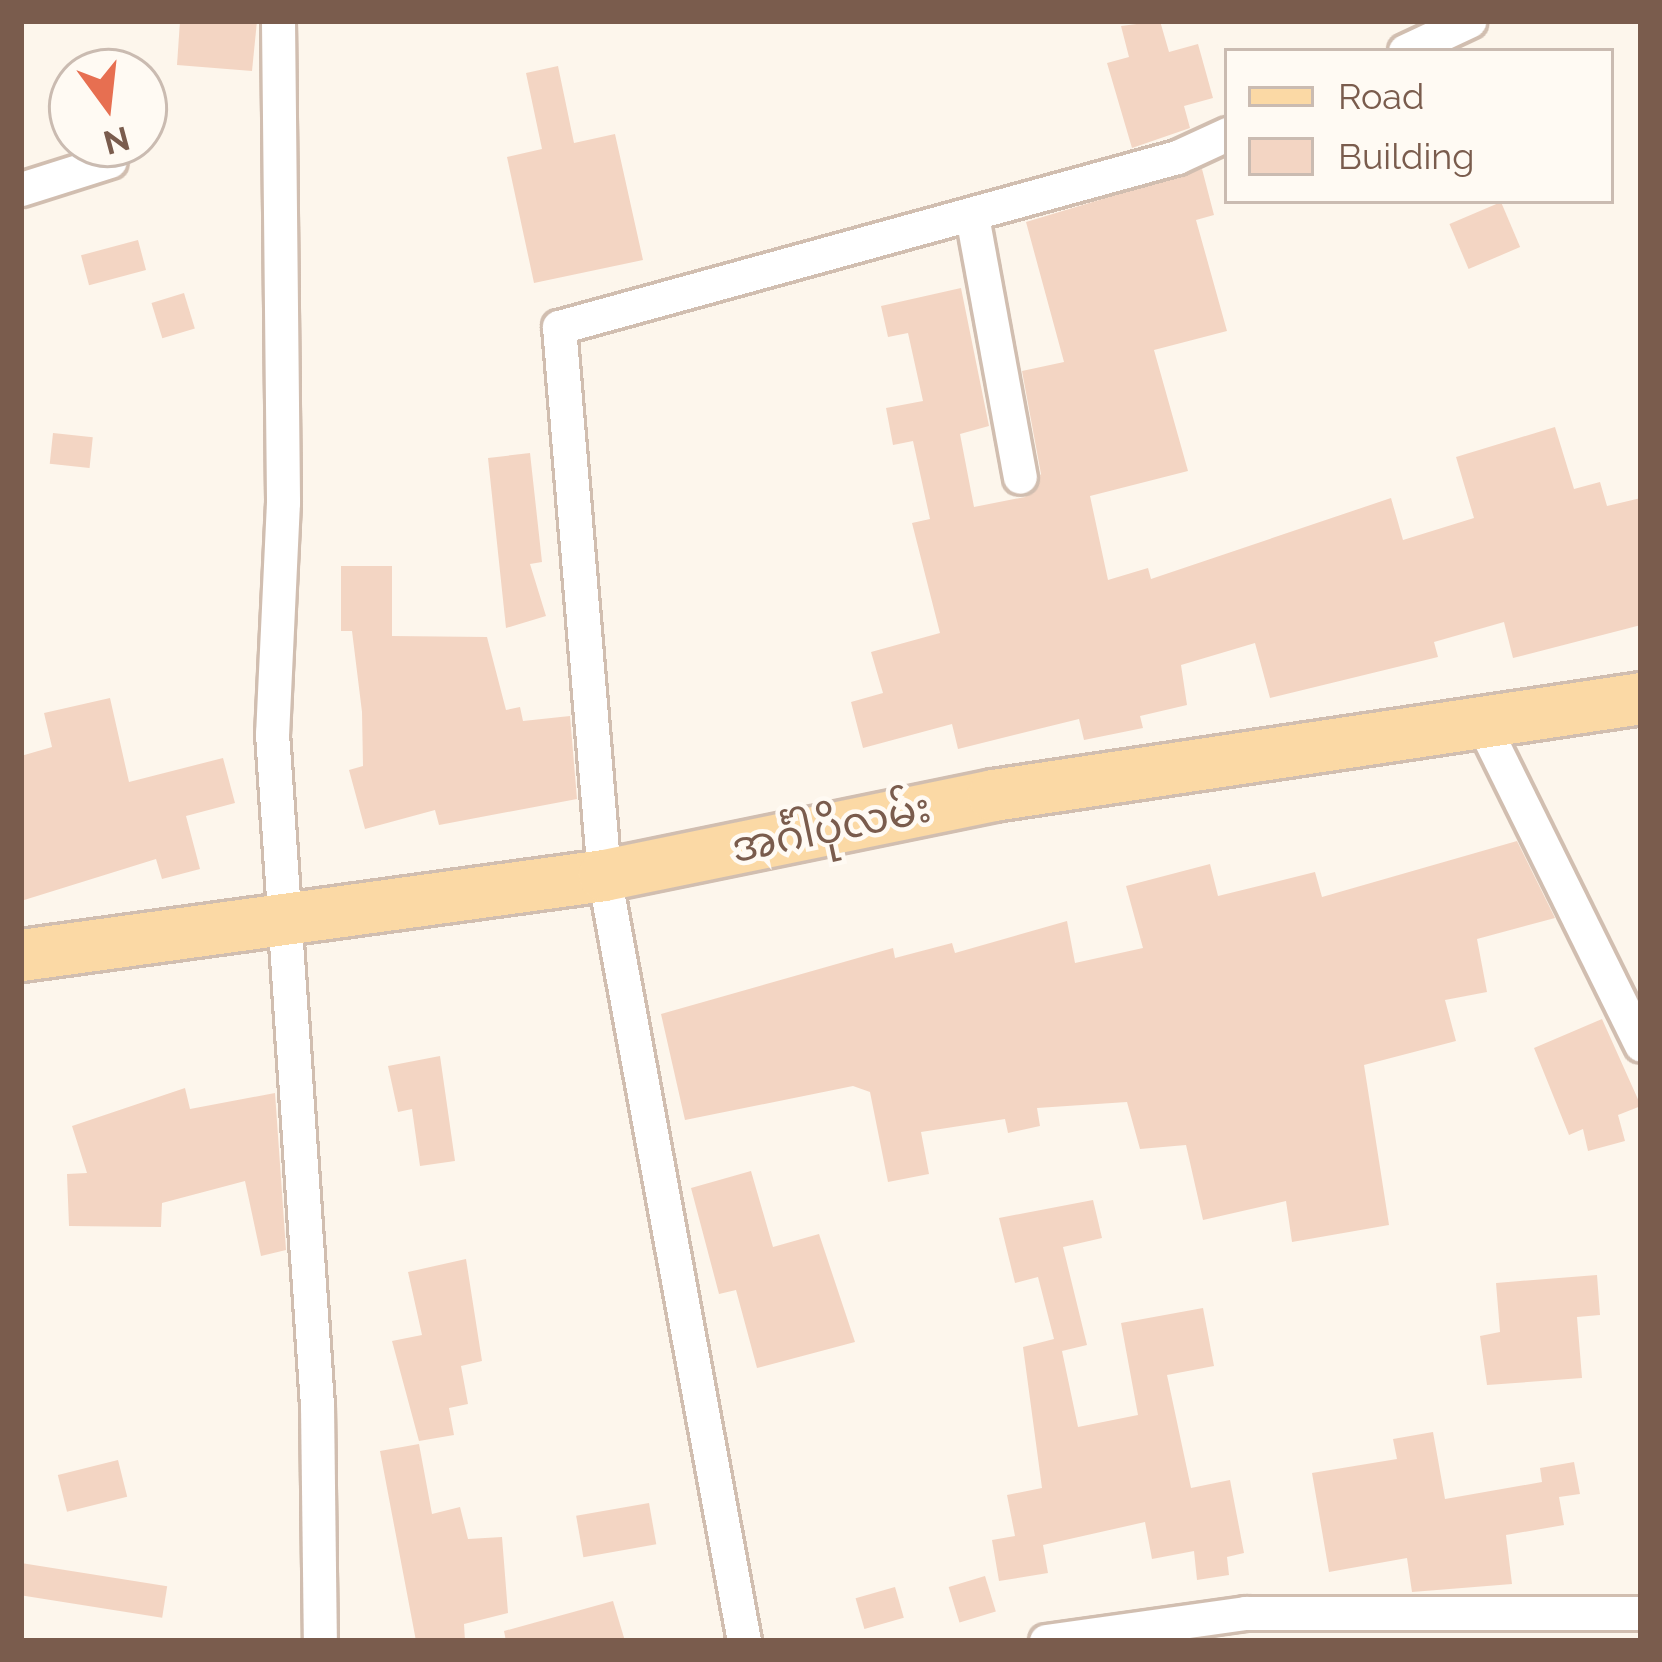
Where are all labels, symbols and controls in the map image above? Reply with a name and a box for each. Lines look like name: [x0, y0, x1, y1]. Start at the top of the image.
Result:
north arrow: [48, 48, 168, 168]
legend: [1224, 48, 1614, 204]
text: Road: [1338, 75, 1424, 117]
text: N: [99, 118, 134, 162]
text: Building: [1338, 135, 1474, 177]
street label: အင်္ဂါပိုလမ်း: [727, 782, 935, 874]

